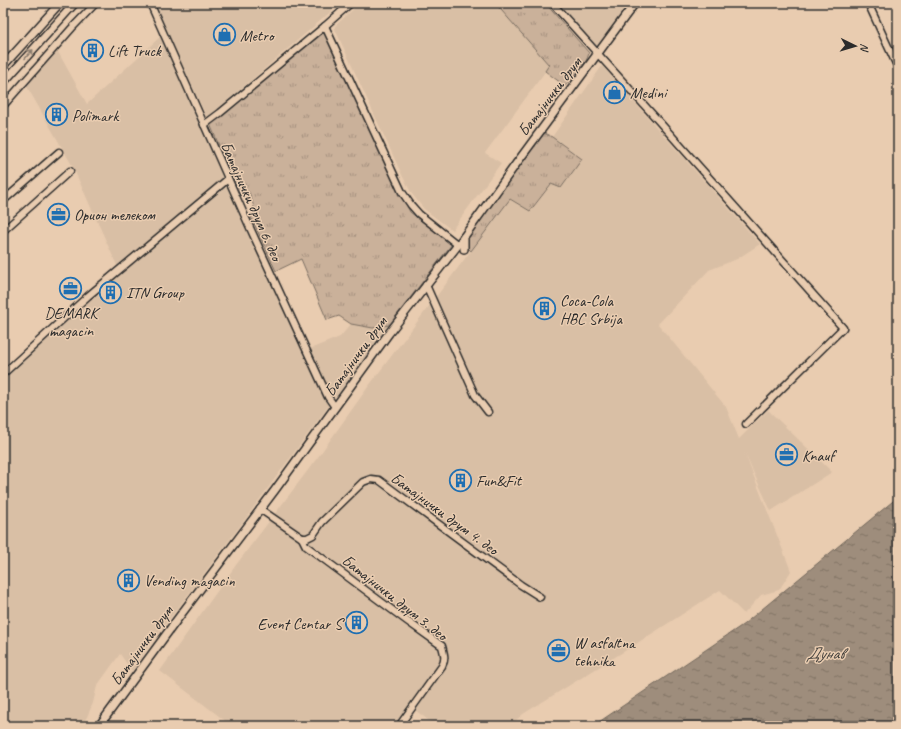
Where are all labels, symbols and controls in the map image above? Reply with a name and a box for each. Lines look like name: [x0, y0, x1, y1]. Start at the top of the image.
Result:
shop icon: Metro: [212, 22, 238, 48]
place label: Metro: [240, 26, 276, 46]
north arrow: [835, 26, 875, 66]
building icon: Lift Truck: [79, 37, 105, 63]
place label: Lift Truck: [108, 41, 162, 61]
text: N: [858, 43, 872, 53]
one-way arrow: [24, 49, 34, 59]
street label: Батајнички друм: [514, 52, 587, 140]
shop icon: Medini: [602, 79, 628, 105]
place label: Medini: [630, 83, 668, 103]
building icon: Polimark: [44, 102, 70, 128]
place label: Polimark: [72, 106, 119, 126]
street label: Батајнички друм 6. део: [216, 139, 287, 266]
office icon: Орион телеком: [46, 201, 72, 227]
place label: Орион телеком: [74, 205, 156, 225]
office icon: DEMARK magacin: [58, 275, 84, 301]
building icon: ITN Group: [98, 279, 124, 305]
place label: ITN Group: [126, 283, 185, 303]
place label: Coca-Cola HBC Srbija: [560, 291, 623, 329]
building icon: Coca-Cola HBC Srbija: [531, 296, 557, 322]
place label: DEMARK magacin: [44, 303, 101, 341]
street label: Батајнички друм: [320, 311, 392, 400]
office icon: Knauf: [774, 442, 800, 468]
place label: Knauf: [802, 446, 837, 466]
building icon: Fun&Fit: [448, 467, 474, 493]
street label: Батајнички друм 4. део: [387, 468, 504, 561]
place label: Fun&Fit: [476, 471, 523, 491]
street label: Батајнички друм 3. део: [338, 550, 453, 647]
building icon: Vending magacin: [115, 567, 141, 593]
place label: Vending magacin: [144, 571, 235, 591]
street label: Батајнички друм: [106, 600, 178, 689]
building icon: Event Centar S: [344, 610, 370, 636]
place label: Event Centar S: [258, 614, 345, 634]
place label: W asfaltna tehnika: [574, 633, 636, 671]
office icon: W asfaltna tehnika: [545, 638, 571, 664]
water label: Дунав: [806, 643, 850, 664]

